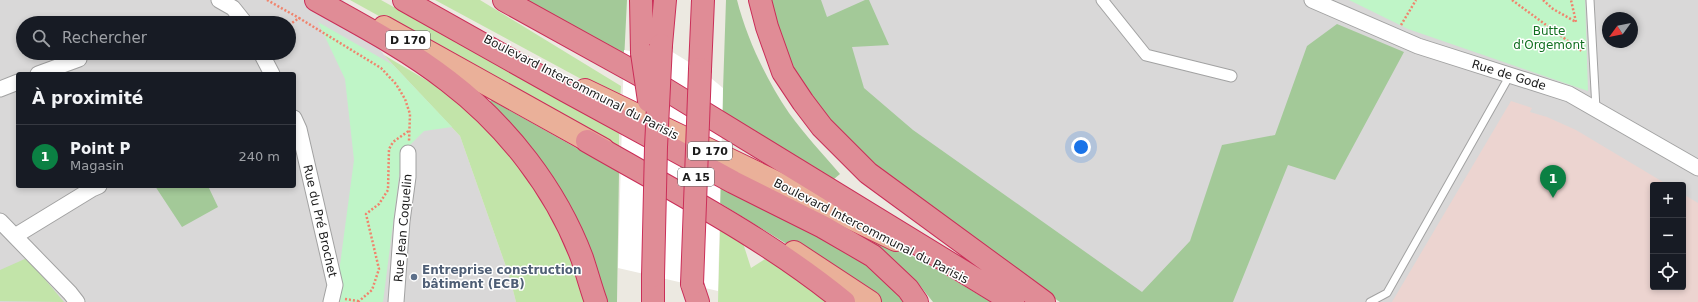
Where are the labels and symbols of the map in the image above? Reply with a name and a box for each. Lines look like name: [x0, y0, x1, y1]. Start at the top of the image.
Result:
north arrow: [1602, 12, 1638, 48]
park label: Butte d'Orgemont: [1513, 24, 1585, 52]
road number: D 170: [386, 31, 430, 49]
street label: Boulevard Intercommunal du Parisis: [481, 32, 681, 142]
street label: Rue de Gode: [1470, 57, 1548, 93]
your location: [1071, 137, 1091, 157]
road number: D 170: [688, 142, 732, 160]
street label: Rue du Pré Brochet: [300, 163, 340, 279]
pin: 1: [1540, 165, 1566, 198]
road number: A 15: [678, 168, 714, 186]
street label: Rue Jean Coquelin: [391, 173, 415, 283]
street label: Boulevard Intercommunal du Parisis: [771, 176, 971, 286]
place label: Entreprise construction bâtiment (ECB): [422, 263, 582, 291]
marker: Entreprise construction bâtiment (ECB): [409, 272, 419, 282]

